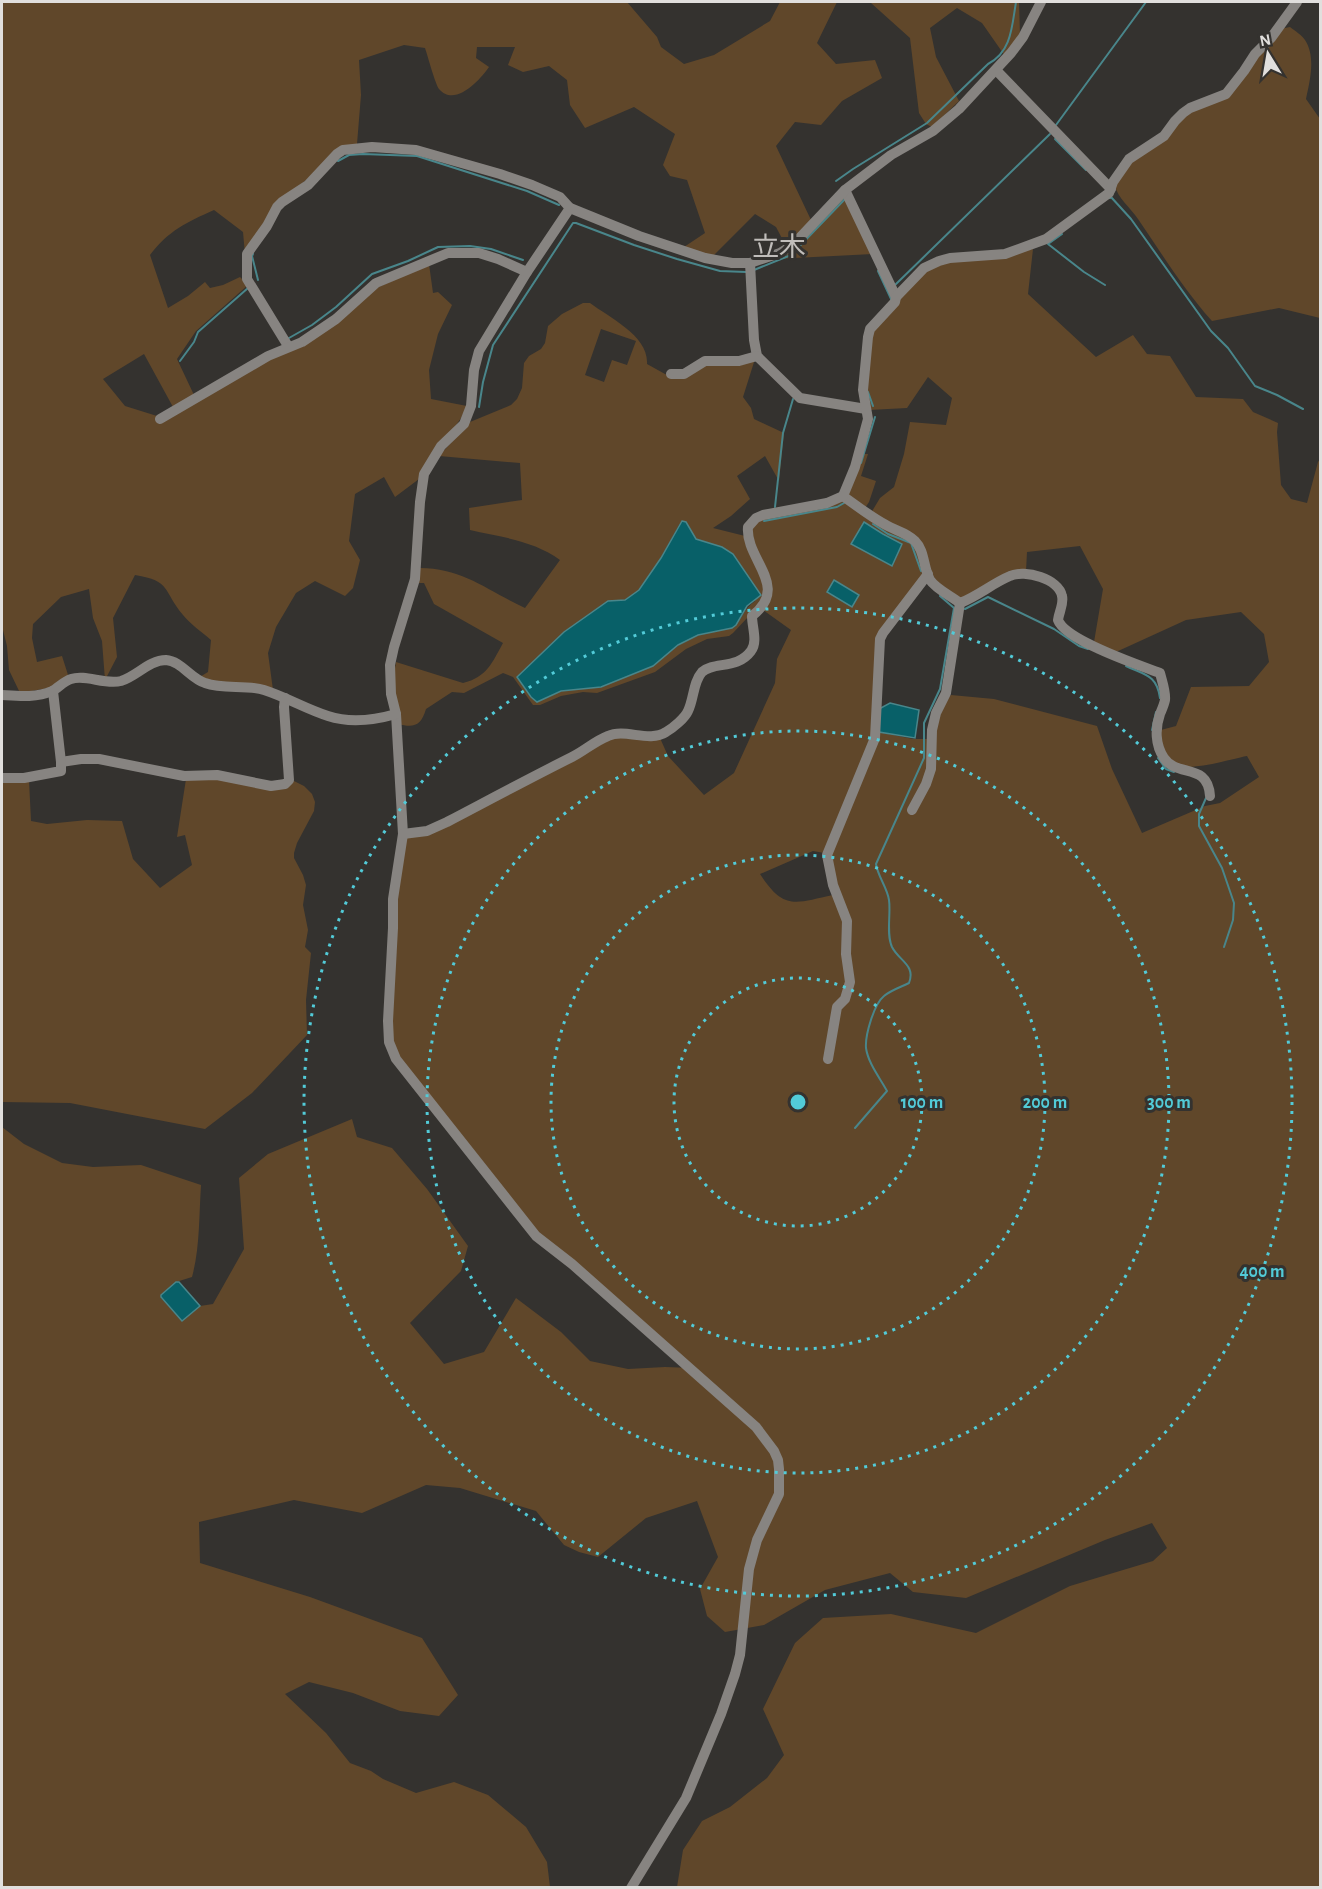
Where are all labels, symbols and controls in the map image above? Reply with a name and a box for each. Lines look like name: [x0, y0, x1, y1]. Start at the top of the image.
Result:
north arrow: [1238, 24, 1298, 84]
text: N: [1258, 31, 1272, 49]
district label: 立木: [752, 233, 806, 261]
centre of rings: [788, 1092, 808, 1112]
text: 100 m: [901, 1094, 943, 1112]
text: 200 m: [1023, 1094, 1067, 1112]
text: 300 m: [1147, 1094, 1191, 1112]
text: 400 m: [1239, 1263, 1285, 1281]

